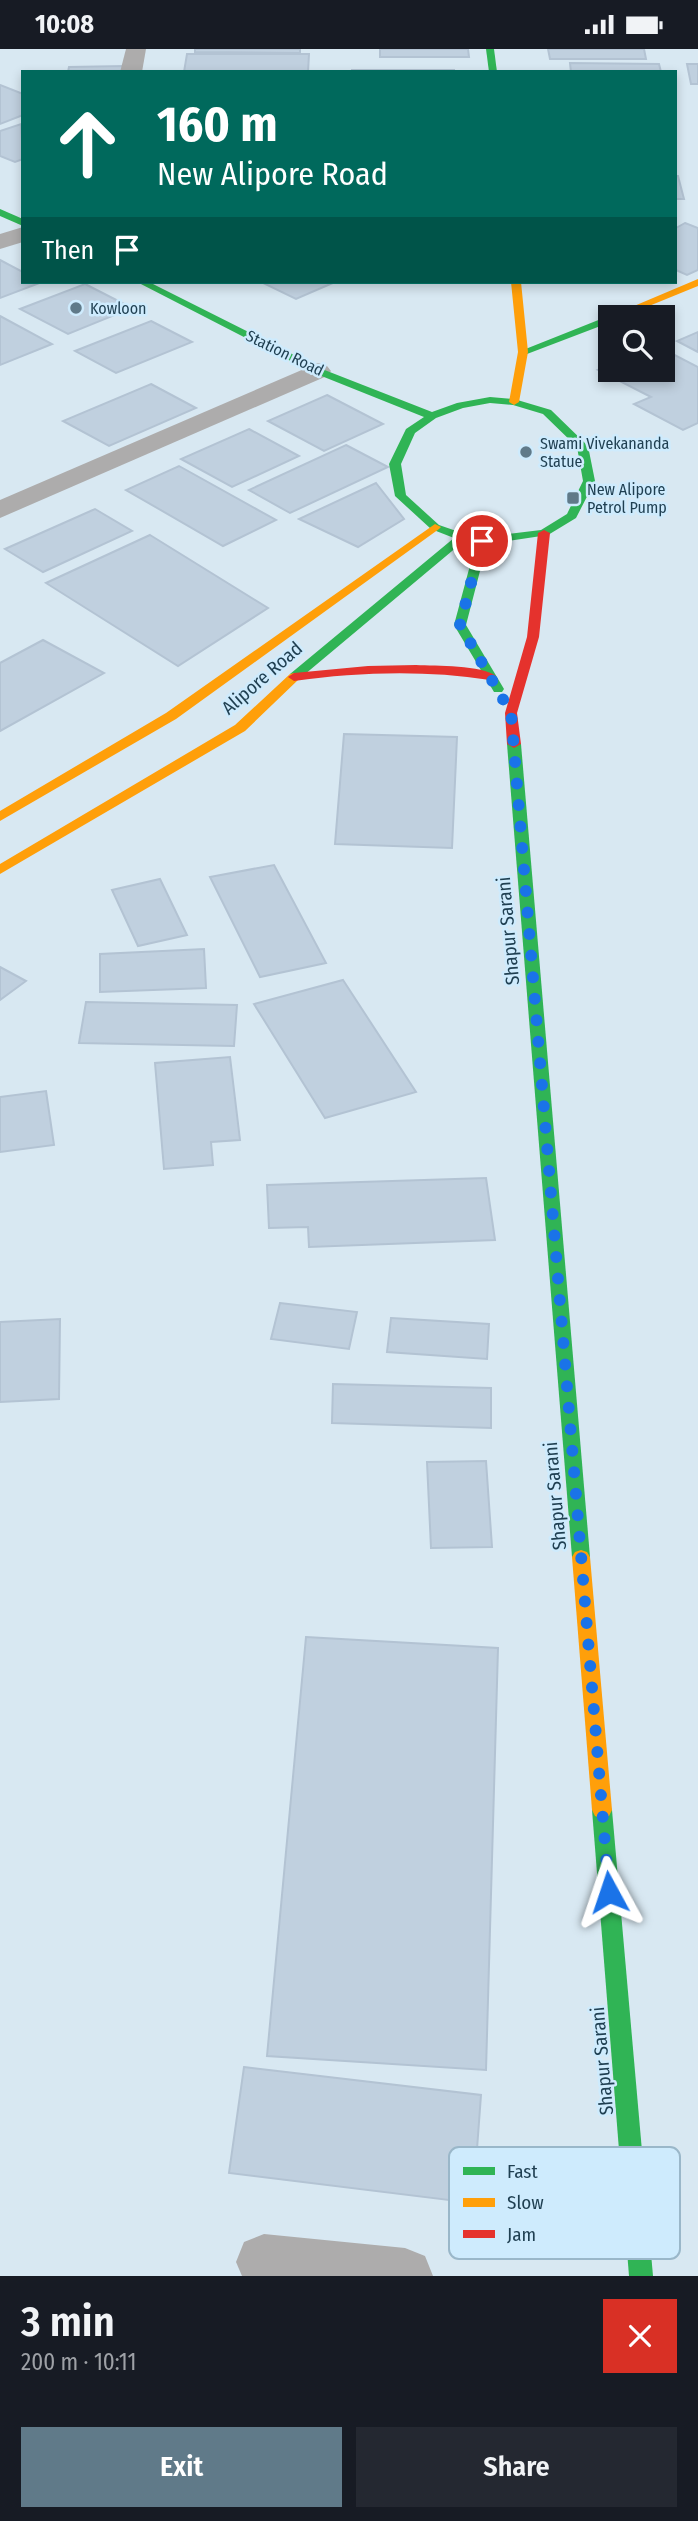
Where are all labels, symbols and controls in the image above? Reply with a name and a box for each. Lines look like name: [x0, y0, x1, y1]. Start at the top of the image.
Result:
text: 10:08: [35, 9, 94, 40]
text: 160 m: [157, 95, 278, 154]
icon: ahead: [42, 98, 133, 189]
text: New Alipore Road: [157, 155, 388, 193]
icon: arrive: [108, 231, 146, 269]
text: Then: [42, 235, 94, 266]
place label: Kowloon: [90, 299, 147, 318]
marker: Kowloon: [68, 300, 84, 316]
map controls: [598, 305, 675, 382]
button: search: [598, 305, 675, 382]
street label: Station Road: [243, 326, 327, 380]
place label: Swami Vivekananda Statue: [540, 434, 670, 471]
marker: Swami Vivekananda Statue: [518, 444, 534, 460]
place label: New Alipore Petrol Pump: [587, 480, 667, 517]
marker: New Alipore Petrol Pump: [565, 490, 581, 506]
pin: [452, 511, 512, 571]
icon: arrive: [463, 522, 501, 560]
street label: Alipore Road: [217, 637, 307, 719]
street label: Shapur Sarani: [492, 876, 524, 986]
street label: Shapur Sarani: [539, 1441, 571, 1551]
position arrow: [572, 1855, 646, 1929]
street label: Shapur Sarani: [586, 2006, 618, 2116]
legend: [449, 2147, 680, 2259]
text: Fast: [507, 2160, 538, 2183]
text: Slow: [507, 2191, 544, 2214]
text: Jam: [507, 2223, 536, 2246]
text: 3 min: [21, 2297, 115, 2347]
button: close: [603, 2299, 677, 2373]
text: 200 m · 10:11: [21, 2348, 136, 2376]
button: Exit: [21, 2427, 342, 2507]
button: Share: [356, 2427, 677, 2507]

